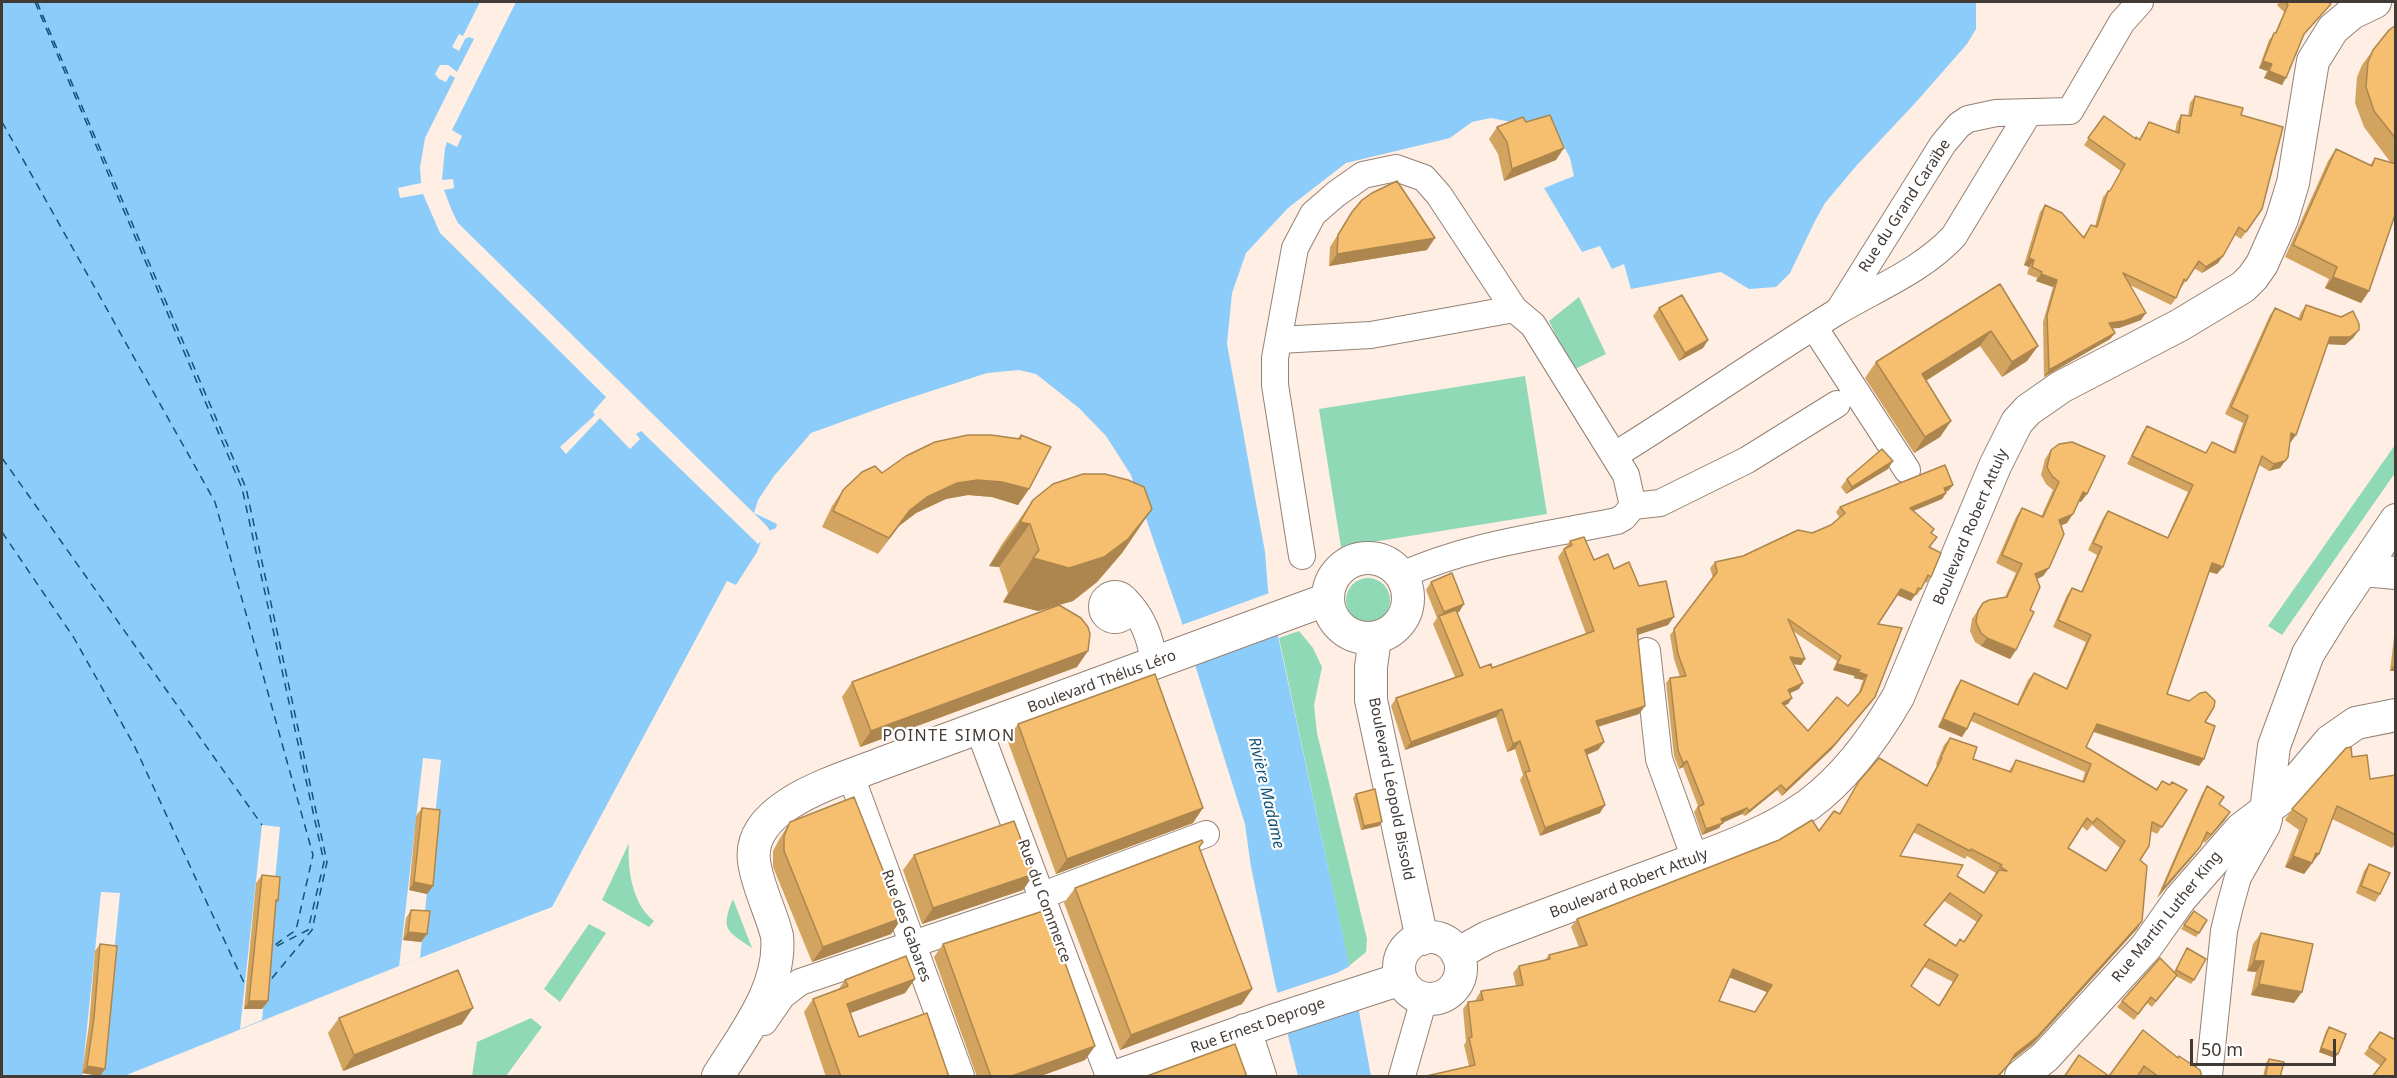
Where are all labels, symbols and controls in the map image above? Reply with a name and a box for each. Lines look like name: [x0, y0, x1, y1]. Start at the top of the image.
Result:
street label: Rue du Grand Caraïbe: [1855, 136, 1955, 276]
street label: Boulevard Robert Attuly: [1930, 446, 2012, 608]
street label: Boulevard Thélus Léro: [1025, 647, 1179, 717]
street label: Boulevard Léopold Bissold: [1364, 696, 1418, 882]
district label: POINTE SIMON: [882, 726, 1016, 746]
water label: Rivière Madame: [1244, 735, 1288, 851]
street label: Rue du Commerce: [1013, 837, 1075, 965]
street label: Boulevard Robert Attuly: [1547, 845, 1711, 923]
street label: Rue Martin Luther King: [2109, 848, 2225, 986]
street label: Rue des Gabares: [877, 867, 935, 985]
street label: Rue Ernest Deproge: [1188, 995, 1328, 1057]
scale bar: [2193, 1027, 2338, 1065]
text: 50 m: [2201, 1037, 2243, 1061]

